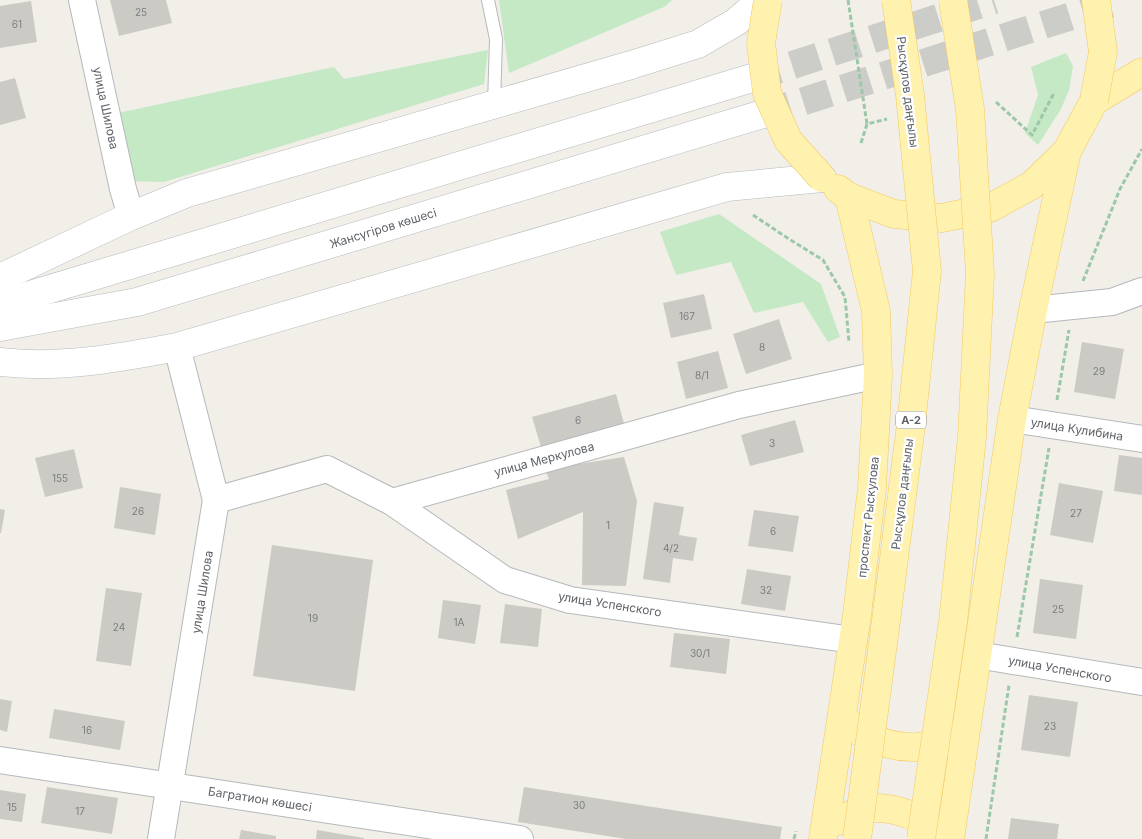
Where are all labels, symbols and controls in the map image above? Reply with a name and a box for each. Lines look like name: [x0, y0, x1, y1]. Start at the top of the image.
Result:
house number: 25: [135, 6, 147, 18]
house number: 61: [12, 18, 22, 30]
street label: Рысқұлов даңғылы: [894, 36, 922, 148]
street label: улица Шилова: [90, 66, 122, 150]
street label: Жансүгіров көшесі: [328, 205, 438, 251]
house number: 167: [679, 310, 695, 322]
house number: 8: [759, 341, 765, 353]
house number: 29: [1093, 365, 1105, 377]
house number: 8/1: [695, 369, 709, 381]
road number: A-2: [896, 412, 926, 428]
house number: 6: [575, 414, 581, 426]
street label: улица Кулибина: [1030, 414, 1124, 444]
house number: 3: [769, 437, 775, 449]
street label: улица Меркулова: [492, 438, 596, 480]
street label: Рысқұлов даңғылы: [888, 438, 916, 550]
street label: проспект Рыскулова: [854, 456, 882, 578]
house number: 155: [52, 472, 68, 484]
house number: 26: [132, 505, 144, 517]
house number: 27: [1070, 507, 1082, 519]
house number: 1: [606, 519, 610, 531]
house number: 6: [770, 525, 776, 537]
house number: 4/2: [663, 542, 679, 554]
street label: улица Шилова: [188, 549, 216, 635]
house number: 32: [760, 584, 772, 596]
street label: улица Успенского: [557, 588, 663, 620]
house number: 25: [1052, 603, 1064, 615]
house number: 19: [308, 612, 318, 624]
house number: 1А: [454, 616, 465, 628]
house number: 24: [113, 621, 125, 633]
house number: 30/1: [690, 647, 710, 659]
street label: улица Успенского: [1007, 653, 1113, 685]
house number: 23: [1044, 720, 1056, 732]
house number: 16: [82, 724, 92, 736]
street label: Багратион көшесі: [207, 783, 313, 815]
house number: 30: [573, 799, 585, 811]
house number: 15: [7, 801, 17, 813]
house number: 17: [75, 805, 85, 817]

